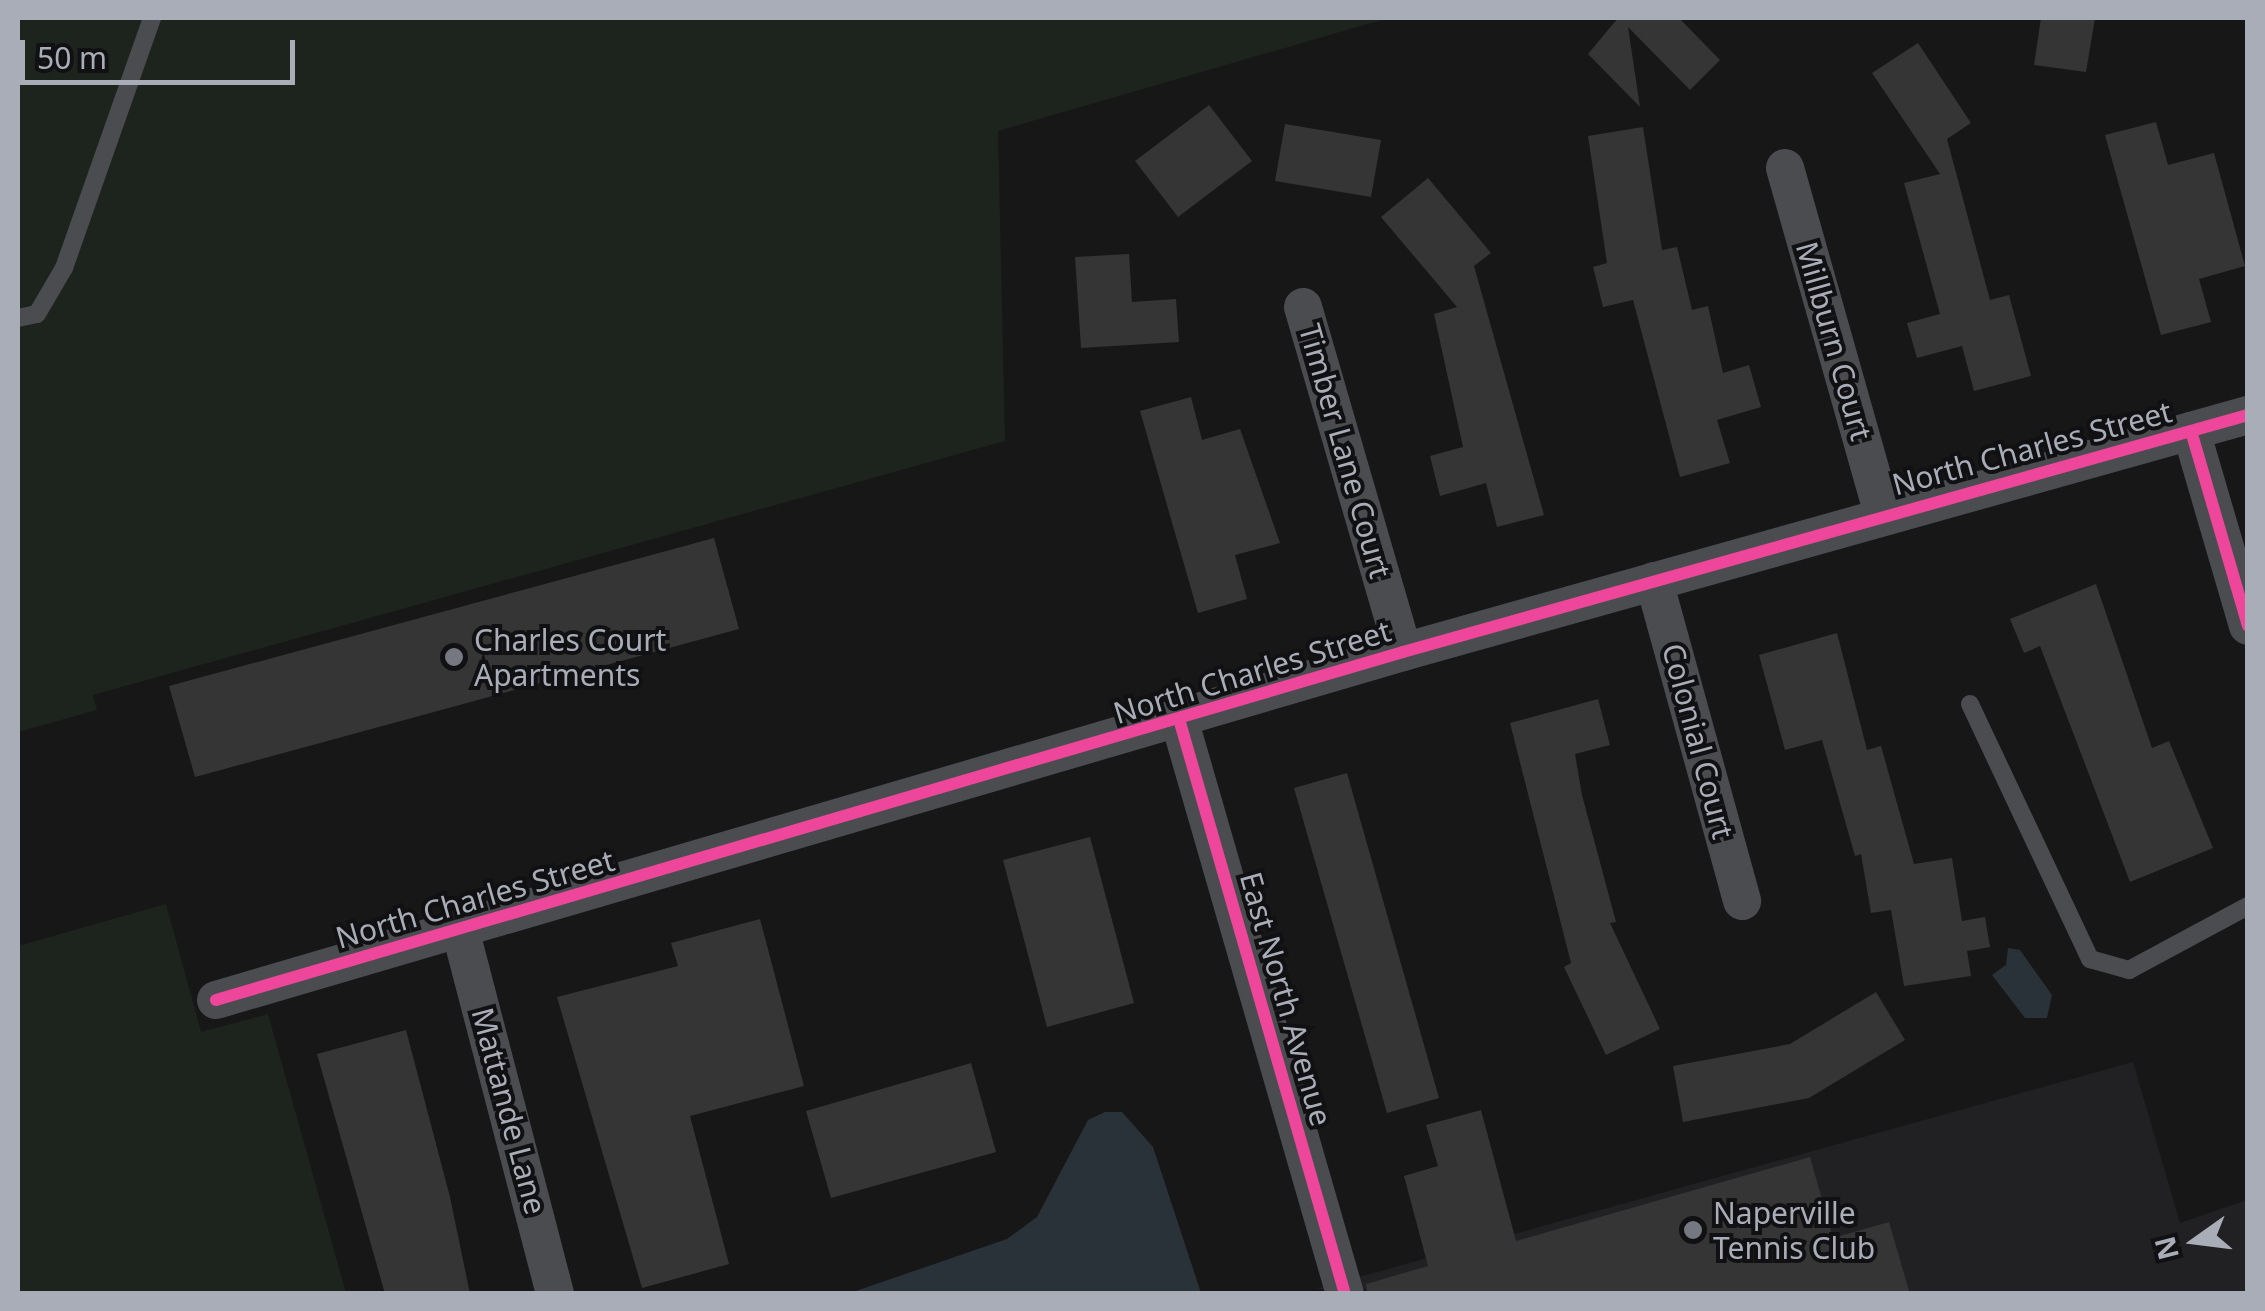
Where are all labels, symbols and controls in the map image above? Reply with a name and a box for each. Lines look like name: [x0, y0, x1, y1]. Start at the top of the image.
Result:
scale bar: [25, 20, 300, 82]
text: 50 m: [37, 37, 107, 78]
street label: Millburn Court: [1788, 237, 1880, 445]
street label: Timber Lane Court: [1291, 320, 1399, 582]
street label: North Charles Street: [1888, 393, 2176, 503]
street label: North Charles Street: [1109, 613, 1395, 731]
place label: Charles Court Apartments: [474, 622, 666, 692]
street label: Colonial Court: [1655, 639, 1741, 843]
marker: Charles Court Apartments: [443, 646, 465, 668]
street label: North Charles Street: [332, 842, 618, 956]
street label: East North Avenue: [1233, 868, 1339, 1130]
street label: Mattande Lane: [464, 1004, 554, 1218]
north arrow: [2145, 1191, 2245, 1291]
place label: Naperville Tennis Club: [1713, 1195, 1875, 1266]
marker: Naperville Tennis Club: [1682, 1219, 1704, 1241]
text: N: [2145, 1233, 2187, 1264]

